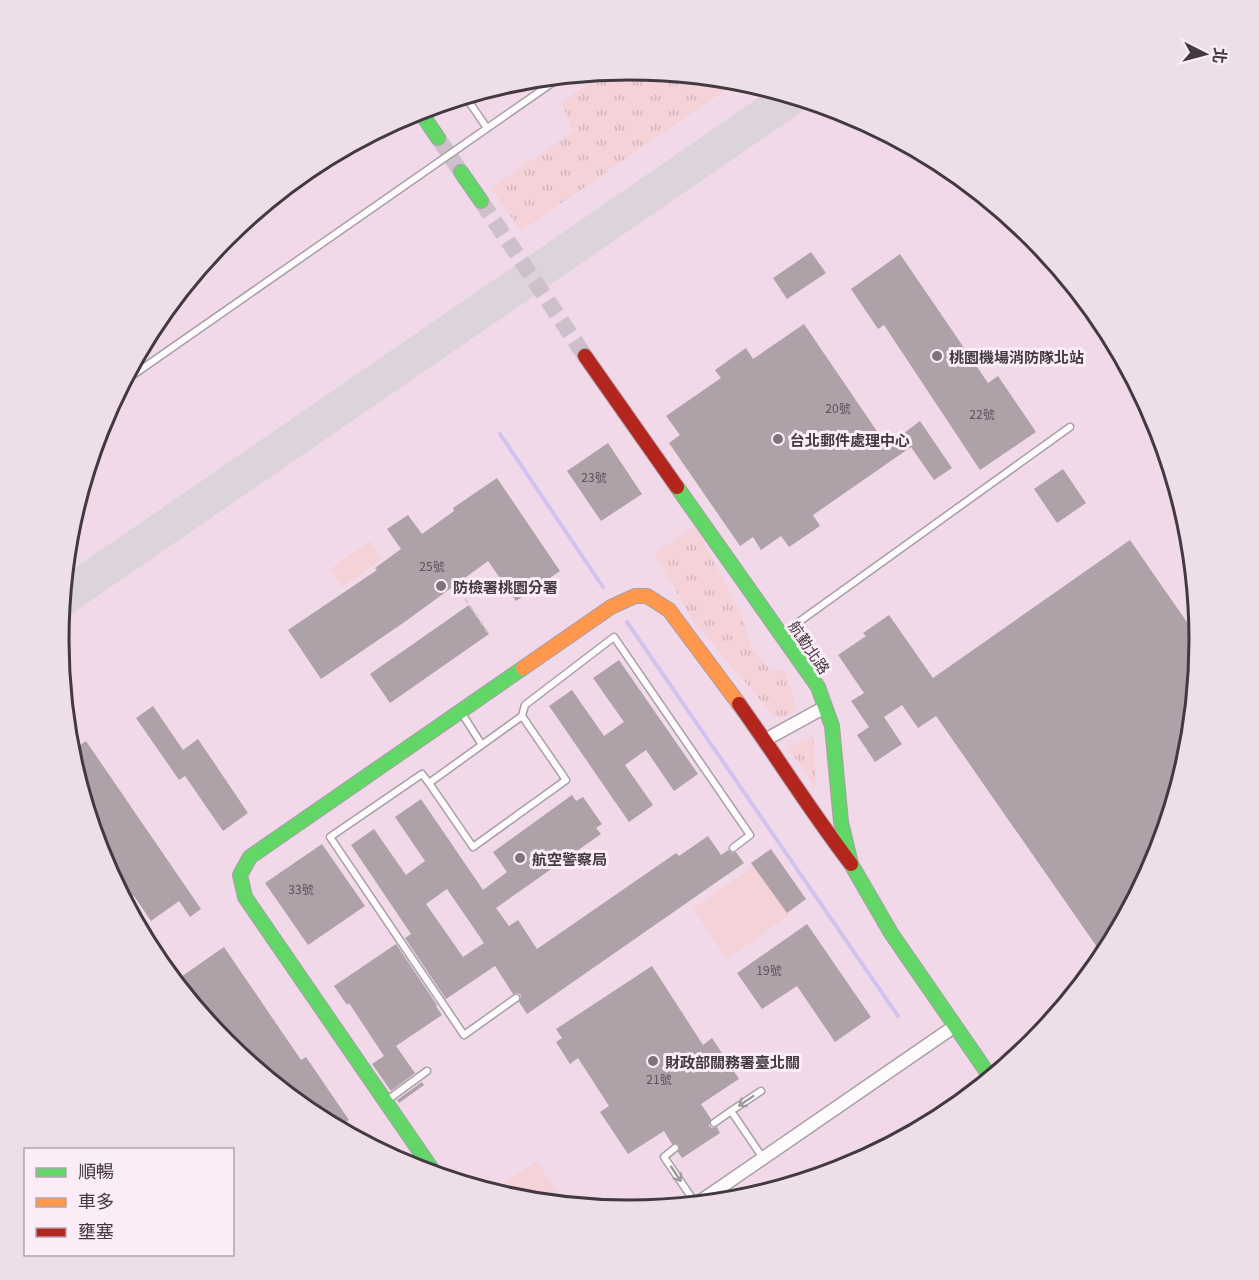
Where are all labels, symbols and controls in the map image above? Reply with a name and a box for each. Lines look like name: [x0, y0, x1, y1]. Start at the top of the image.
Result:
north arrow: [1175, 24, 1235, 84]
text: 北: [1208, 46, 1234, 65]
place label: 桃園機場消防隊北站: [949, 346, 1084, 367]
marker: 桃園機場消防隊北站: [930, 349, 944, 363]
house number: 20號: [825, 399, 851, 416]
house number: 22號: [969, 405, 995, 422]
place label: 台北郵件處理中心: [790, 429, 910, 450]
marker: 台北郵件處理中心: [771, 432, 785, 446]
house number: 23號: [581, 468, 607, 485]
house number: 25號: [419, 557, 445, 574]
place label: 防檢署桃園分署: [453, 576, 558, 597]
marker: 防檢署桃園分署: [434, 579, 448, 593]
street label: 航勤北路: [785, 616, 835, 678]
place label: 航空警察局: [532, 848, 607, 869]
marker: 航空警察局: [513, 851, 527, 865]
house number: 33號: [288, 880, 314, 897]
house number: 19號: [756, 961, 782, 978]
place label: 財政部關務署臺北關: [665, 1051, 800, 1072]
marker: 財政部關務署臺北關: [646, 1054, 660, 1068]
house number: 21號: [646, 1070, 672, 1087]
one-way arrow: [739, 1095, 755, 1107]
legend: [24, 1148, 234, 1256]
text: 順暢: [78, 1157, 114, 1183]
one-way arrow: [670, 1166, 682, 1182]
text: 車多: [78, 1187, 114, 1213]
text: 壅塞: [78, 1217, 114, 1243]

